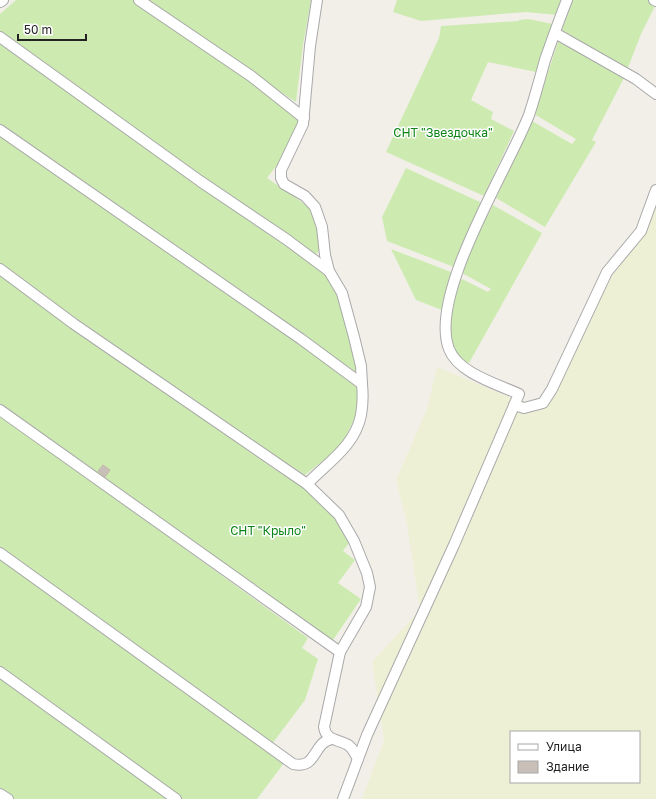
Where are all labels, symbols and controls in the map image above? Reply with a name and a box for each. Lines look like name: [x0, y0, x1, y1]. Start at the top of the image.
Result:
scale bar: [18, 16, 86, 42]
text: 50 m: [24, 22, 52, 37]
park label: СНТ "Звездочка": [393, 125, 493, 140]
park label: СНТ "Крыло": [230, 523, 306, 538]
legend: [510, 731, 640, 783]
text: Улица: [546, 739, 582, 754]
text: Здание: [546, 759, 589, 774]

